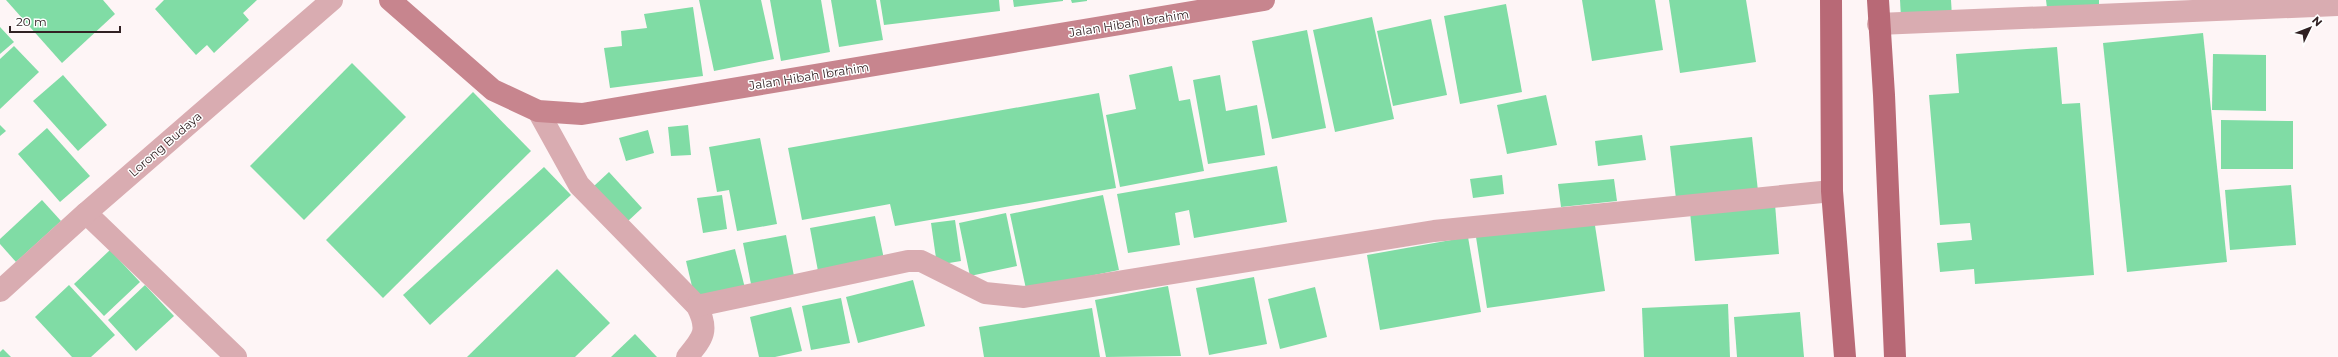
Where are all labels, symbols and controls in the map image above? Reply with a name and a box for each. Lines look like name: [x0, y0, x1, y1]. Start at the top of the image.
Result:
street label: Jalan Hibah Ibrahim: [1067, 6, 1190, 40]
scale bar: [10, 8, 120, 34]
north arrow: [2290, 8, 2330, 48]
text: N: [2309, 13, 2325, 29]
text: 20 m: [16, 14, 47, 29]
street label: Jalan Hibah Ibrahim: [747, 59, 870, 93]
street label: Lorong Budaya: [126, 108, 204, 180]

